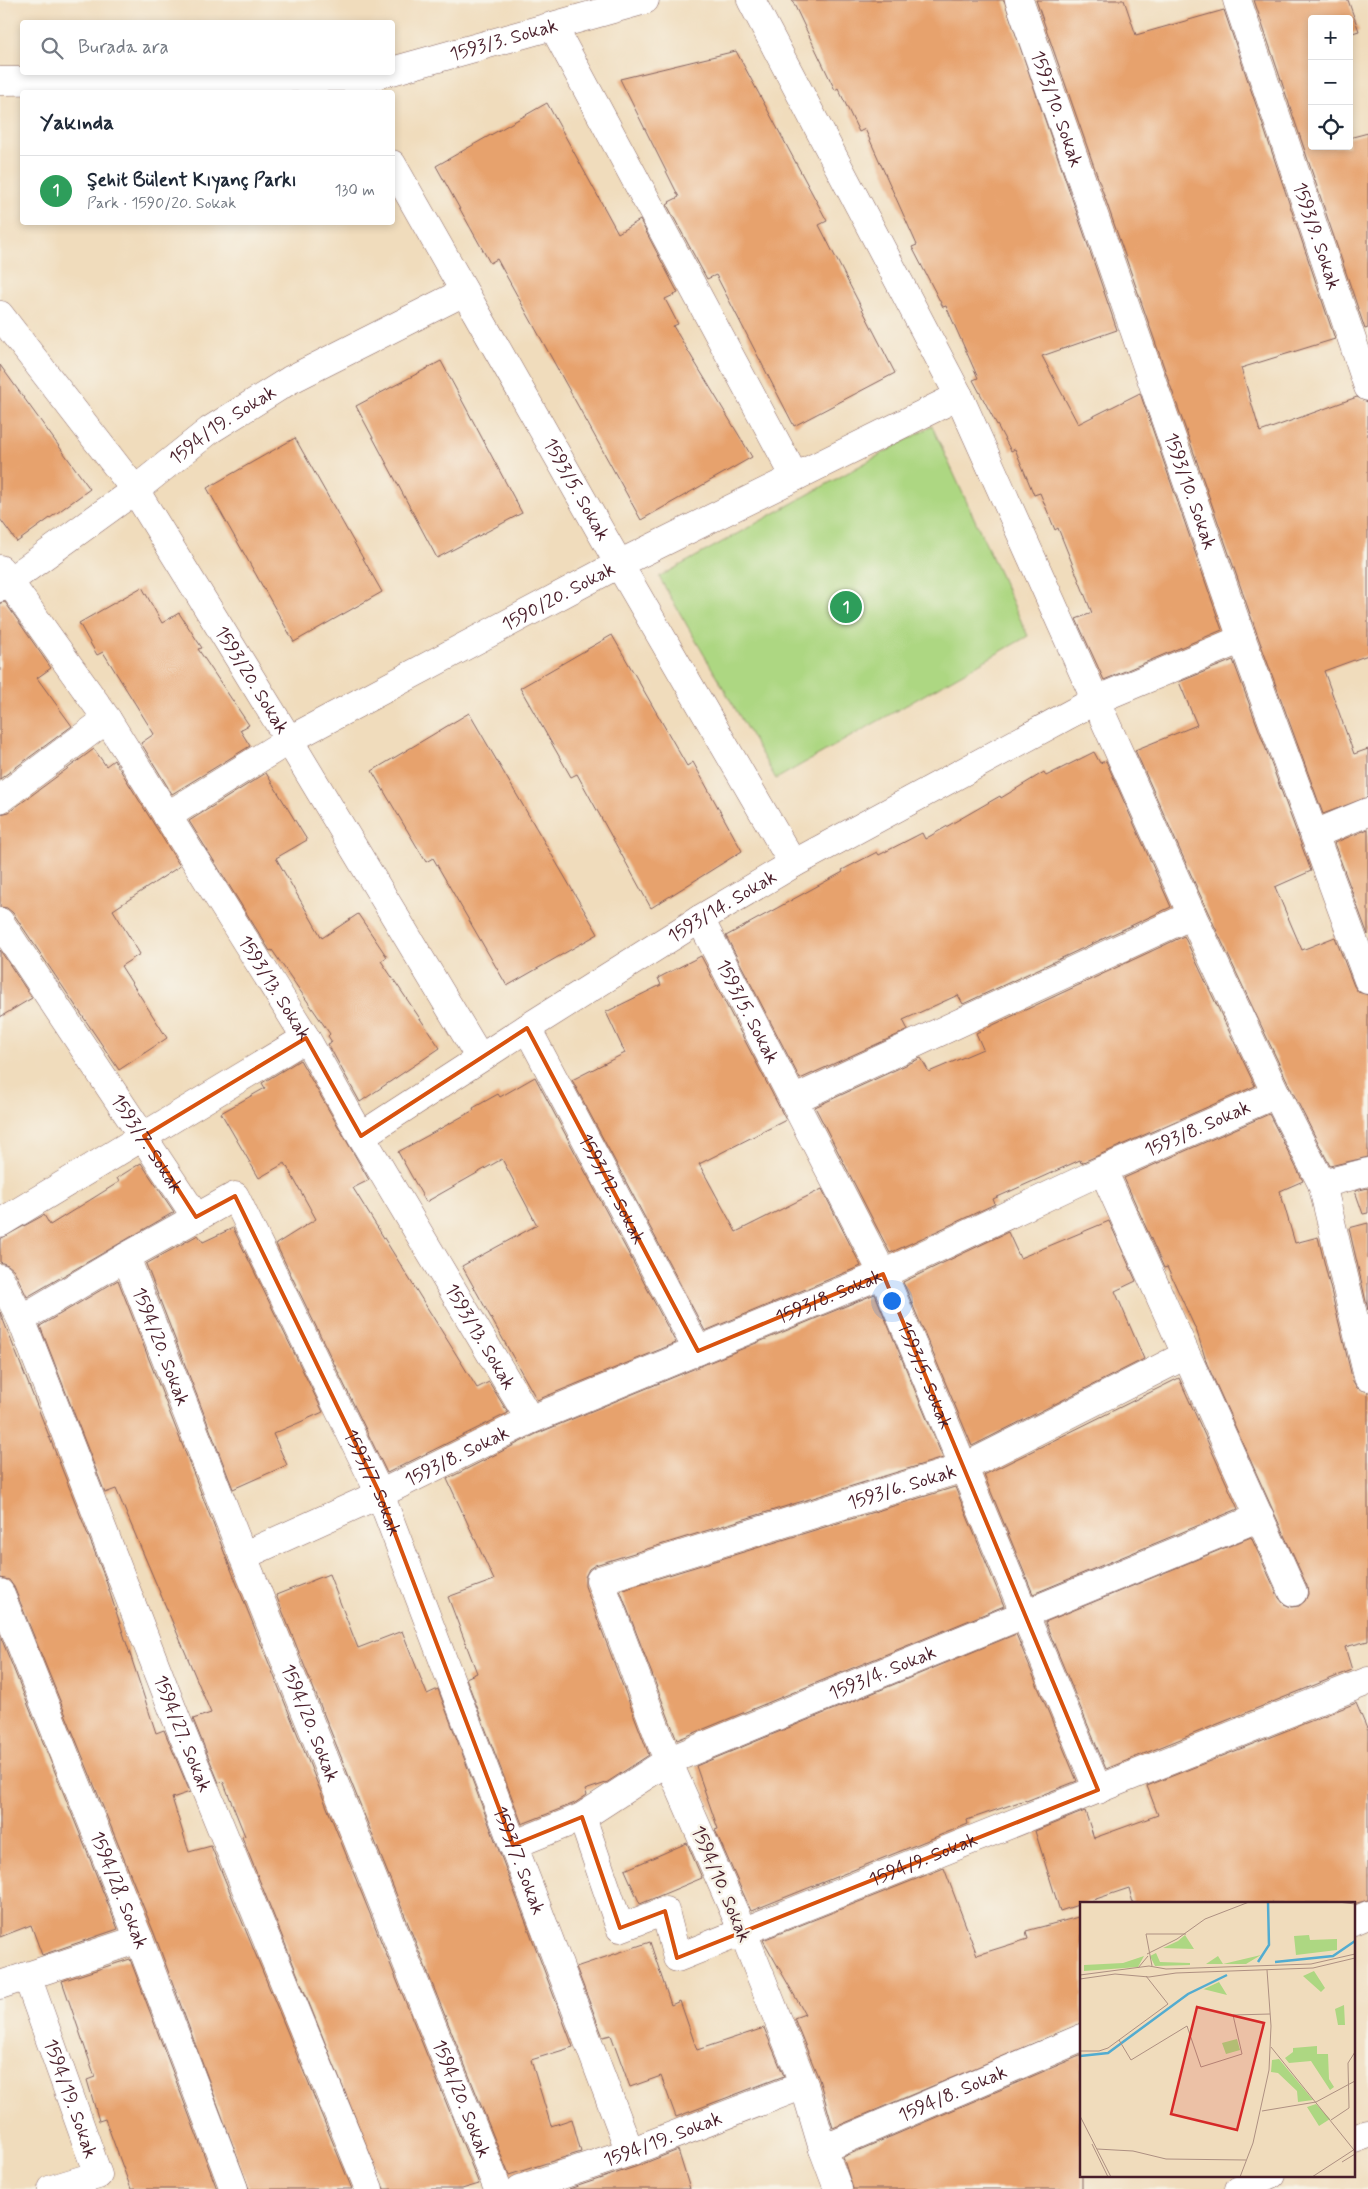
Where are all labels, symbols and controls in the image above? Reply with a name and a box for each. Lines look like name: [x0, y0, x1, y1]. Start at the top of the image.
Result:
street label: 1593/3. Sokak: [447, 13, 561, 67]
map controls: [1308, 15, 1353, 150]
button: +: [1308, 15, 1353, 60]
search box: [20, 20, 395, 75]
icon: search: [38, 34, 66, 62]
text: Burada ara: [78, 35, 169, 60]
street label: 1593/10. Sokak: [1025, 47, 1089, 170]
button: −: [1308, 60, 1353, 105]
button: locate: [1308, 105, 1353, 150]
text: Yakında: [40, 109, 114, 137]
text: Şehit Bülent Kıyanç Parkı: [87, 168, 297, 193]
street label: 1593/9. Sokak: [1287, 179, 1347, 293]
text: 1: [52, 180, 60, 201]
text: 130 m: [334, 180, 375, 201]
text: Park · 1590/20. Sokak: [87, 193, 236, 214]
street label: 1594/19. Sokak: [164, 379, 281, 471]
street label: 1593/10. Sokak: [1158, 429, 1222, 553]
street label: 1593/5. Sokak: [538, 433, 616, 545]
street label: 1590/20. Sokak: [497, 556, 619, 637]
pin: 1: [830, 588, 862, 626]
street label: 1593/20. Sokak: [209, 621, 295, 739]
street label: 1593/14. Sokak: [663, 864, 781, 949]
street label: 1593/13. Sokak: [232, 931, 317, 1045]
street label: 1593/5. Sokak: [710, 955, 785, 1068]
street label: 1593/7. Sokak: [105, 1089, 189, 1198]
street label: 1593/8. Sokak: [1140, 1094, 1254, 1163]
street label: 1593/12. Sokak: [573, 1129, 652, 1248]
street label: 1593/8. Sokak: [772, 1263, 886, 1330]
street label: 1593/13. Sokak: [439, 1279, 522, 1394]
street label: 1594/20. Sokak: [126, 1283, 195, 1409]
your location: [879, 1288, 905, 1314]
street label: 1593/5. Sokak: [892, 1318, 959, 1433]
street label: 1593/8. Sokak: [400, 1420, 513, 1492]
street label: 1593/7. Sokak: [338, 1425, 407, 1539]
street label: 1593/6. Sokak: [844, 1458, 959, 1515]
street label: 1593/4. Sokak: [825, 1639, 940, 1706]
street label: 1594/20. Sokak: [275, 1660, 345, 1786]
street label: 1594/27. Sokak: [148, 1671, 217, 1796]
street label: 1593/7. Sokak: [487, 1802, 551, 1918]
street label: 1594/10. Sokak: [685, 1822, 757, 1946]
street label: 1594/9. Sokak: [865, 1826, 981, 1892]
street label: 1594/28. Sokak: [84, 1827, 154, 1952]
inset map: [1080, 1902, 1356, 2176]
street label: 1594/19. Sokak: [38, 2035, 103, 2162]
street label: 1594/20. Sokak: [427, 2036, 497, 2161]
street label: 1594/8. Sokak: [894, 2059, 1011, 2128]
street label: 1594/19. Sokak: [600, 2105, 725, 2173]

